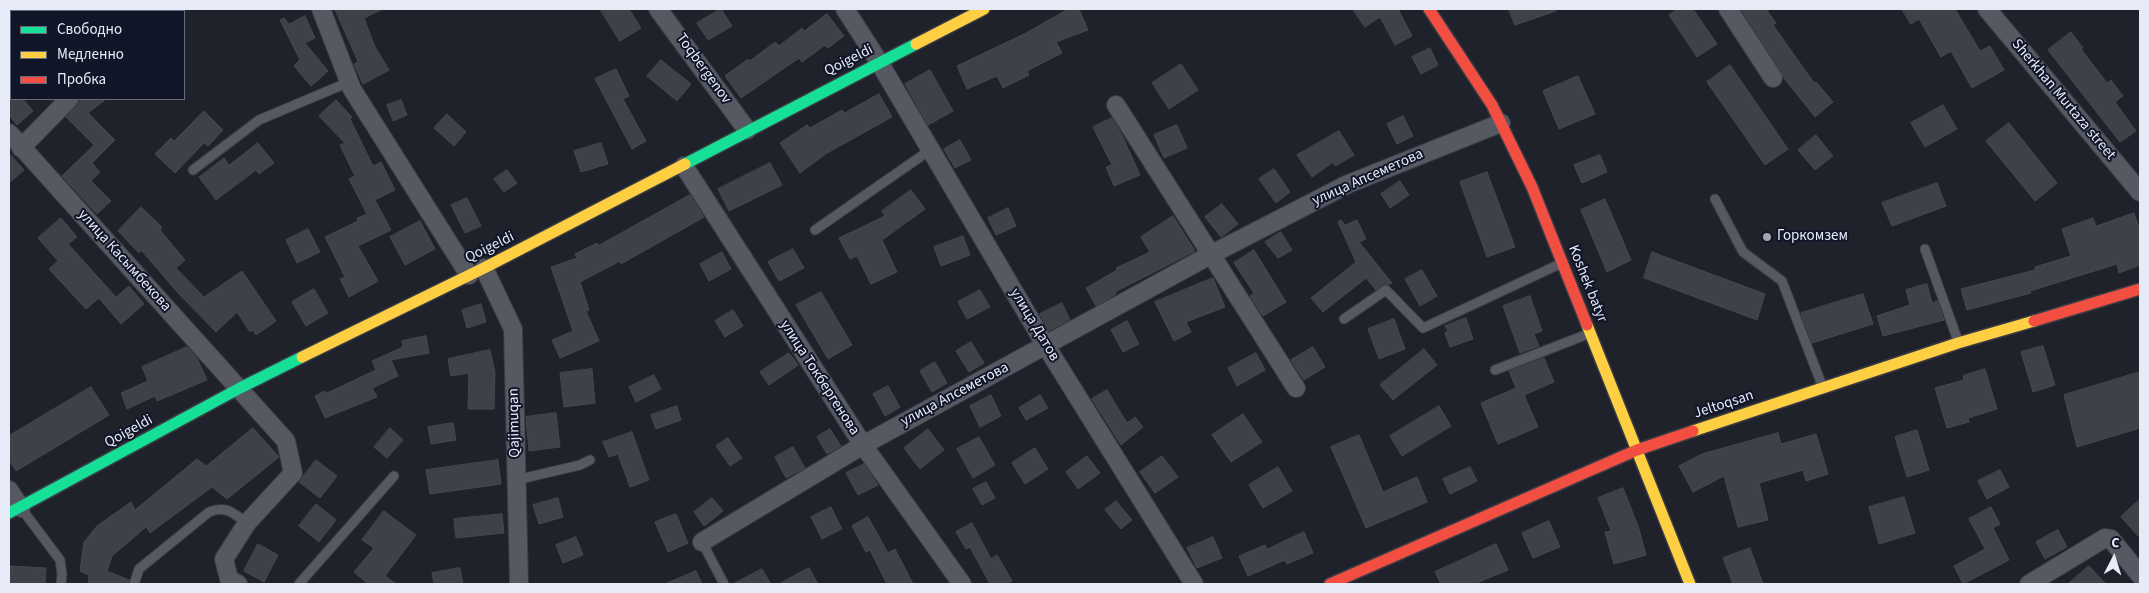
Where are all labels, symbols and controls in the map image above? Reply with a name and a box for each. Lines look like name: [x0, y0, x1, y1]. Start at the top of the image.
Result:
legend: [10, 10, 185, 100]
text: Свободно: [57, 19, 122, 40]
street label: Toqbergenov: [672, 30, 734, 108]
street label: Sherkhan Murtaza street: [2007, 36, 2119, 164]
street label: Qoigeldi: [822, 41, 876, 81]
text: Медленно: [57, 44, 124, 65]
text: Пробка: [57, 69, 106, 90]
street label: улица Апсеметова: [1310, 145, 1426, 211]
street label: улица Касымбекова: [73, 206, 175, 316]
street label: Qoigeldi: [462, 228, 518, 268]
place label: Горкомзем: [1777, 228, 1848, 246]
marker: Горкомзем: [1761, 231, 1773, 243]
street label: Koshek batyr: [1563, 243, 1611, 325]
street label: улица Датов: [1005, 285, 1063, 365]
street label: улица Токбергенова: [775, 317, 863, 439]
street label: улица Апсеметова: [898, 359, 1012, 431]
street label: Jeltoqsan: [1692, 387, 1756, 423]
street label: Qajimuqan: [505, 388, 525, 458]
street label: Qoigeldi: [102, 411, 156, 453]
north arrow: [2089, 533, 2139, 583]
text: С: [2110, 533, 2120, 553]

